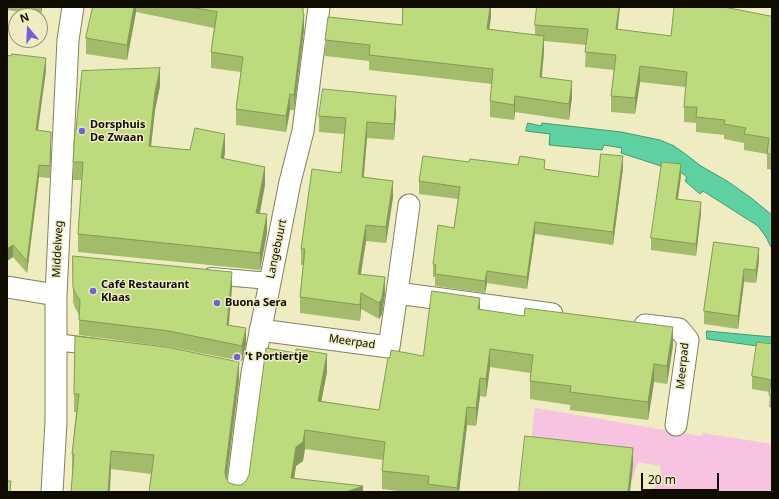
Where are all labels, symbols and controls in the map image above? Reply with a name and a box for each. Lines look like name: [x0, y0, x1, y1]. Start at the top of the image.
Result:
north arrow: [8, 8, 48, 48]
text: N: [18, 9, 31, 26]
place label: Dorsphuis De Zwaan: [90, 118, 145, 144]
marker: Dorsphuis De Zwaan: [77, 126, 87, 136]
street label: Langebuurt: [264, 218, 290, 280]
street label: Middelweg: [50, 220, 66, 278]
place label: Café Restaurant Klaas: [101, 278, 189, 304]
marker: Café Restaurant Klaas: [88, 286, 98, 296]
place label: Buona Sera: [225, 296, 287, 310]
marker: Buona Sera: [212, 298, 222, 308]
street label: Meerpad: [328, 332, 376, 352]
street label: Meerpad: [674, 342, 692, 390]
place label: 't Portiertje: [245, 350, 308, 364]
marker: 't Portiertje: [232, 352, 242, 362]
scale bar: [643, 465, 721, 491]
text: 20 m: [648, 471, 676, 488]

